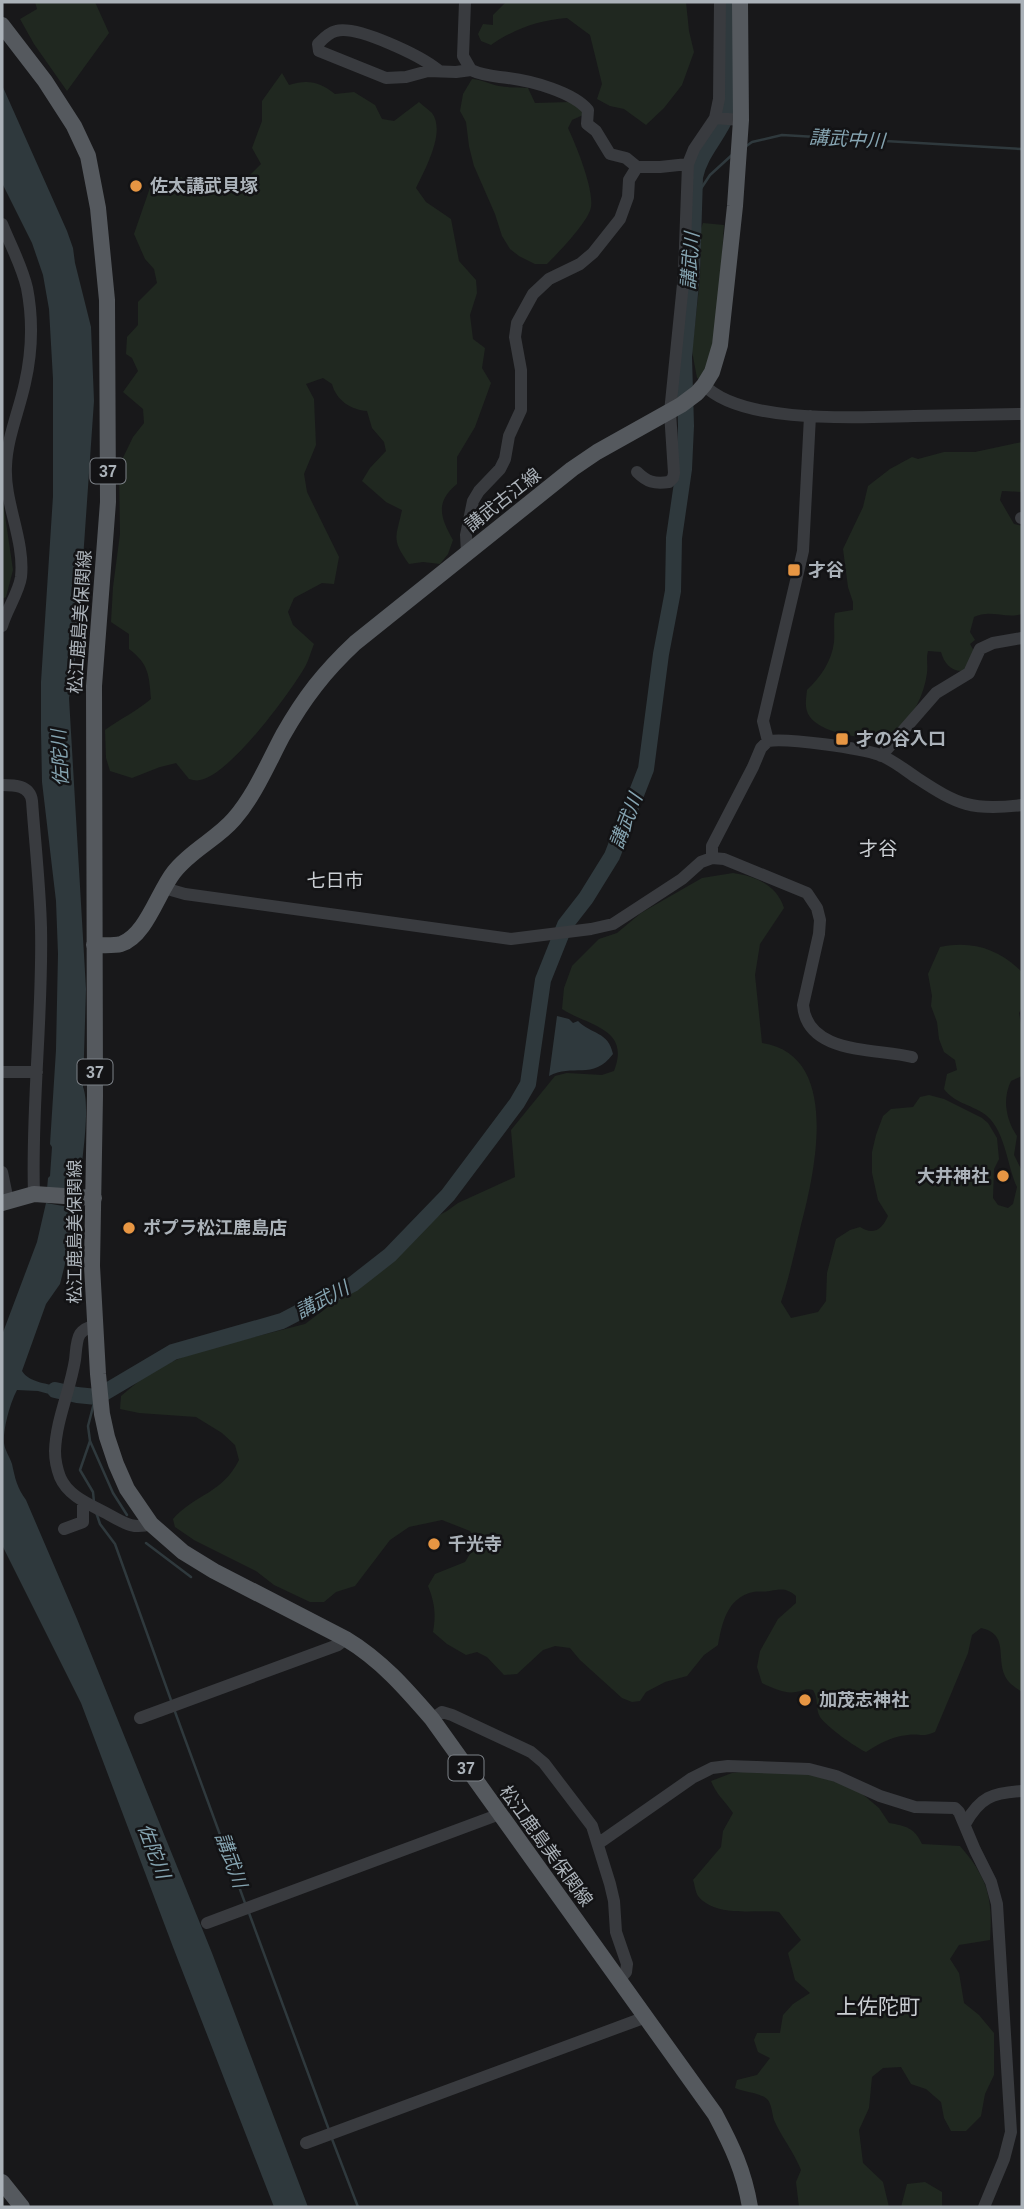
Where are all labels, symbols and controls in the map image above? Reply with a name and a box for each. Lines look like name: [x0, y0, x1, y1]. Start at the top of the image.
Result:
water label: 講武中川: [808, 127, 887, 152]
place label: 佐太講武貝塚: [150, 176, 258, 196]
marker: 佐太講武貝塚: [128, 178, 144, 194]
water label: 講武川: [678, 230, 703, 290]
road number: 37: [90, 458, 126, 484]
street label: 講武古江線: [461, 464, 545, 536]
street label: 松江鹿島美保関線: [65, 549, 95, 695]
place label: 才谷: [808, 560, 844, 580]
marker: 才谷: [786, 562, 802, 578]
water label: 佐陀川: [48, 727, 72, 787]
place label: 才の谷入口: [856, 729, 946, 749]
marker: 才の谷入口: [834, 731, 850, 747]
water label: 講武川: [606, 789, 647, 851]
district label: 才谷: [859, 838, 897, 859]
district label: 七日市: [306, 870, 364, 891]
road number: 37: [78, 1060, 112, 1084]
street label: 松江鹿島美保関線: [65, 1160, 85, 1304]
place label: 大井神社: [917, 1166, 989, 1186]
marker: 大井神社: [995, 1168, 1011, 1184]
place label: ポプラ松江鹿島店: [143, 1218, 287, 1238]
marker: ポプラ松江鹿島店: [121, 1220, 137, 1236]
water label: 講武川: [292, 1276, 354, 1323]
place label: 千光寺: [448, 1534, 502, 1554]
marker: 千光寺: [426, 1536, 442, 1552]
place label: 加茂志神社: [819, 1690, 909, 1710]
marker: 加茂志神社: [797, 1692, 813, 1708]
road number: 37: [448, 1756, 484, 1780]
street label: 松江鹿島美保関線: [496, 1782, 596, 1910]
water label: 佐陀川: [134, 1821, 175, 1883]
water label: 講武川: [211, 1830, 251, 1892]
district label: 上佐陀町: [836, 1995, 920, 2018]

